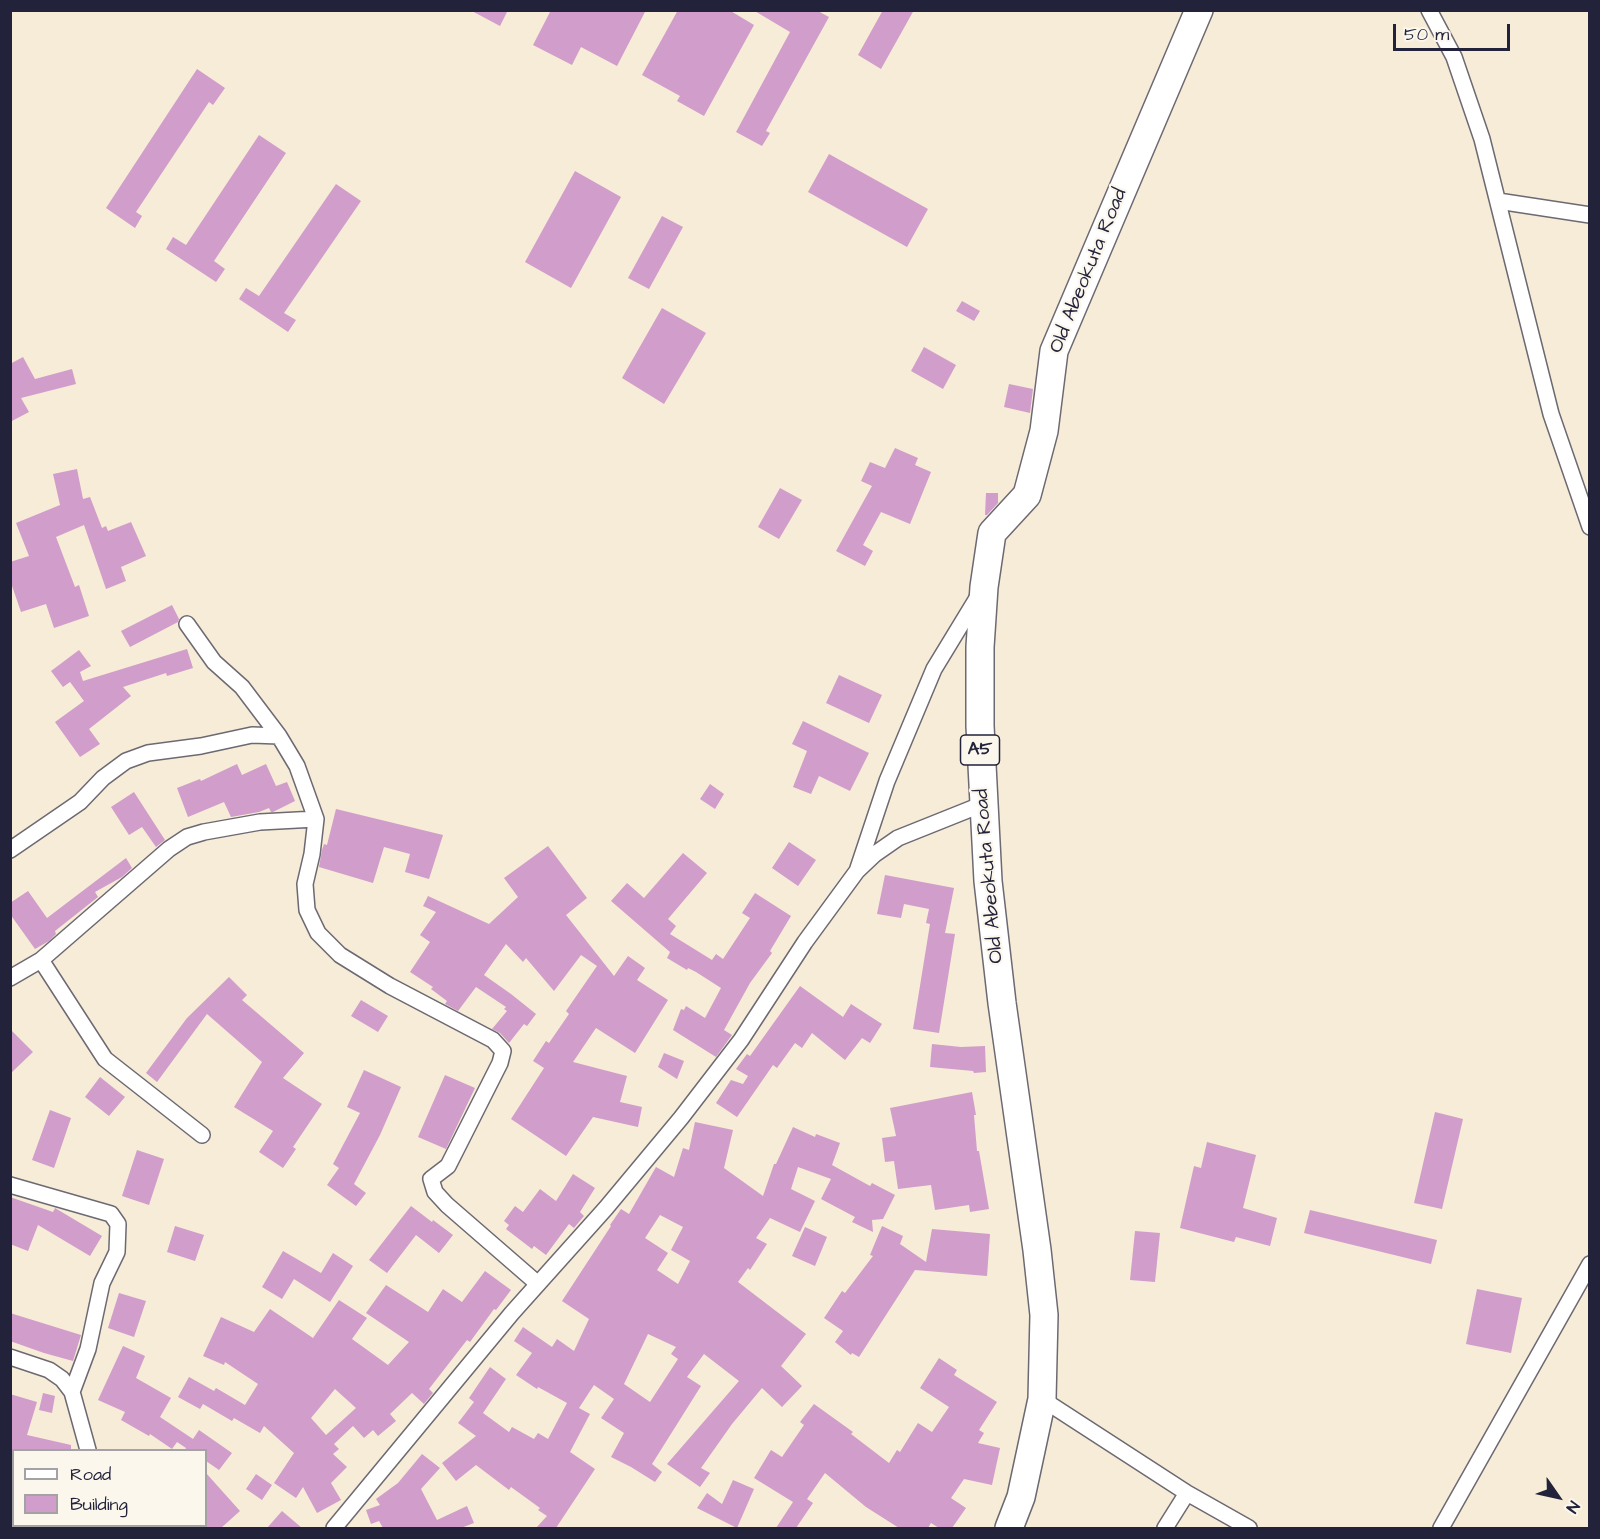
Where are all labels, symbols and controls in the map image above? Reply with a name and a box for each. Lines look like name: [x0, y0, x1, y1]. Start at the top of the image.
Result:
scale bar: [1396, 12, 1513, 50]
text: 50 m: [1404, 22, 1449, 47]
street label: Old Abeokuta Road: [1045, 185, 1133, 357]
road number: A5: [960, 735, 1000, 765]
street label: Old Abeokuta Road: [970, 788, 1010, 964]
legend: [12, 1449, 207, 1527]
text: Road: [70, 1462, 111, 1487]
north arrow: [1528, 1467, 1588, 1527]
text: Building: [70, 1492, 128, 1517]
text: N: [1561, 1497, 1585, 1517]

